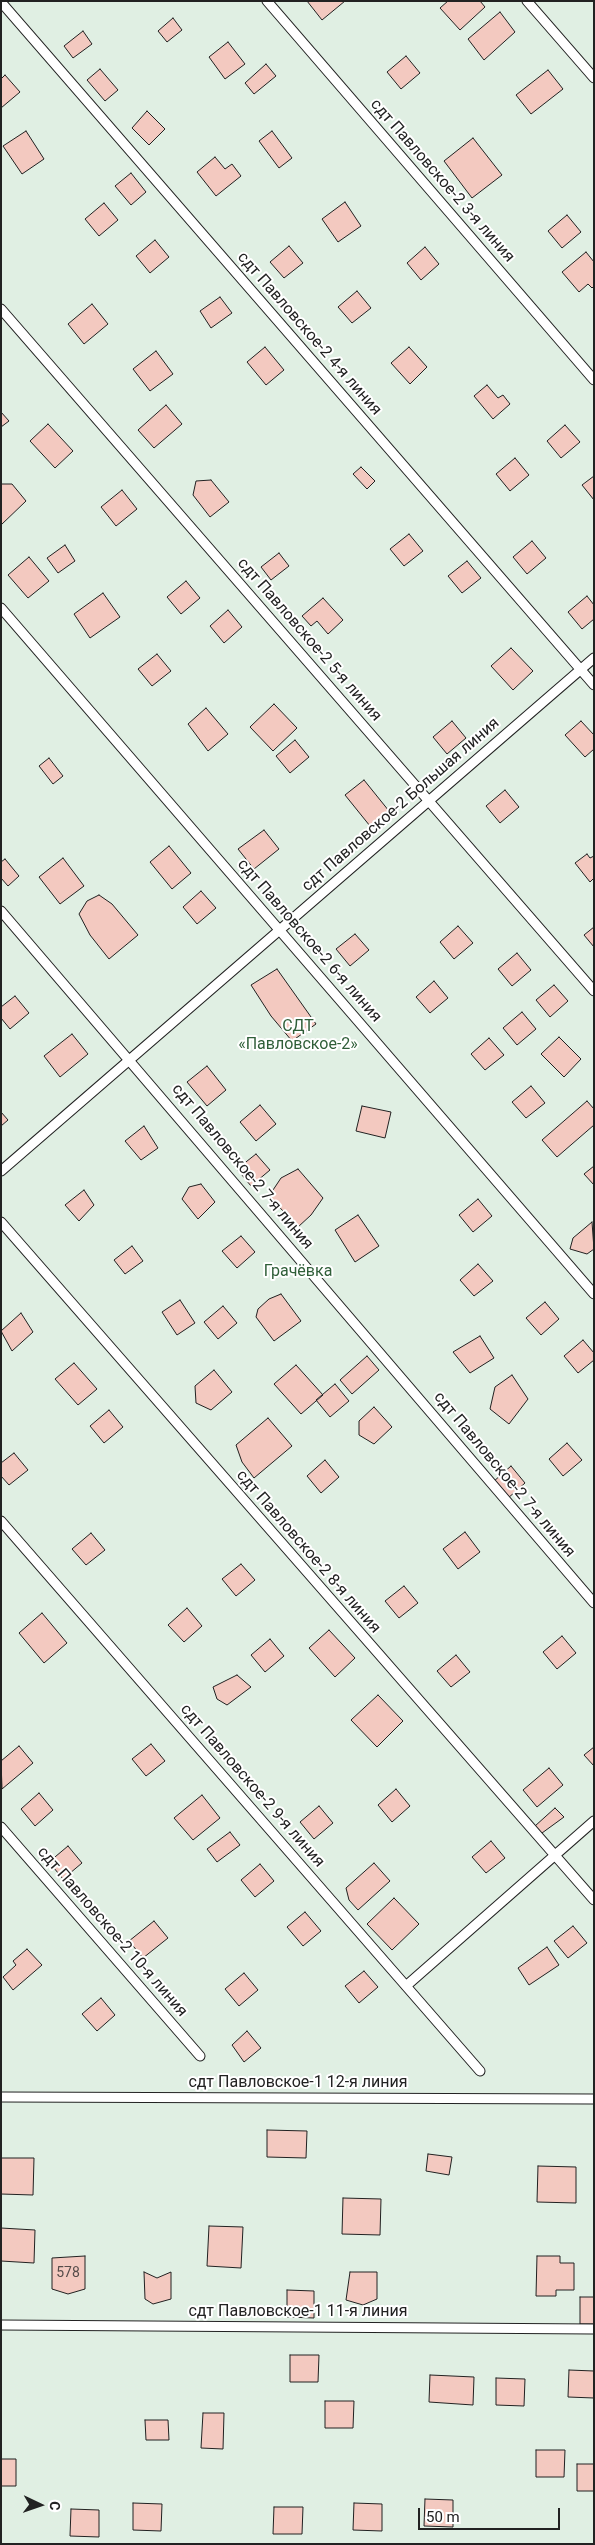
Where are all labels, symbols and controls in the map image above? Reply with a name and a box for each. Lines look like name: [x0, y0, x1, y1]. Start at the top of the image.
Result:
street label: сдт Павловское-2 3-я линия: [366, 95, 518, 267]
street label: сдт Павловское-2 4-я линия: [233, 248, 385, 420]
street label: сдт Павловское-2 5-я линия: [233, 554, 385, 726]
street label: сдт Павловское-2 Большая линия: [298, 714, 504, 896]
street label: сдт Павловское-2 6-я линия: [233, 855, 385, 1027]
park label: СДТ «Павловское-2»: [238, 1017, 358, 1055]
street label: сдт Павловское-2 7-я линия: [167, 1080, 317, 1254]
park label: Грачёвка: [264, 1262, 332, 1282]
street label: сдт Павловское-2 7-я линия: [429, 1388, 579, 1562]
street label: сдт Павловское-2 8-я линия: [232, 1466, 384, 1638]
street label: сдт Павловское-2 9-я линия: [176, 1700, 328, 1872]
street label: сдт Павловское-2 10-я линия: [33, 1843, 191, 2021]
street label: сдт Павловское-1 12-я линия: [188, 2073, 408, 2093]
house number: 578: [56, 2265, 80, 2281]
street label: сдт Павловское-1 11-я линия: [188, 2302, 408, 2322]
north arrow: [15, 2480, 65, 2530]
scale bar: [420, 2498, 562, 2530]
text: С: [47, 2501, 63, 2511]
text: 50 m: [426, 2508, 460, 2526]

